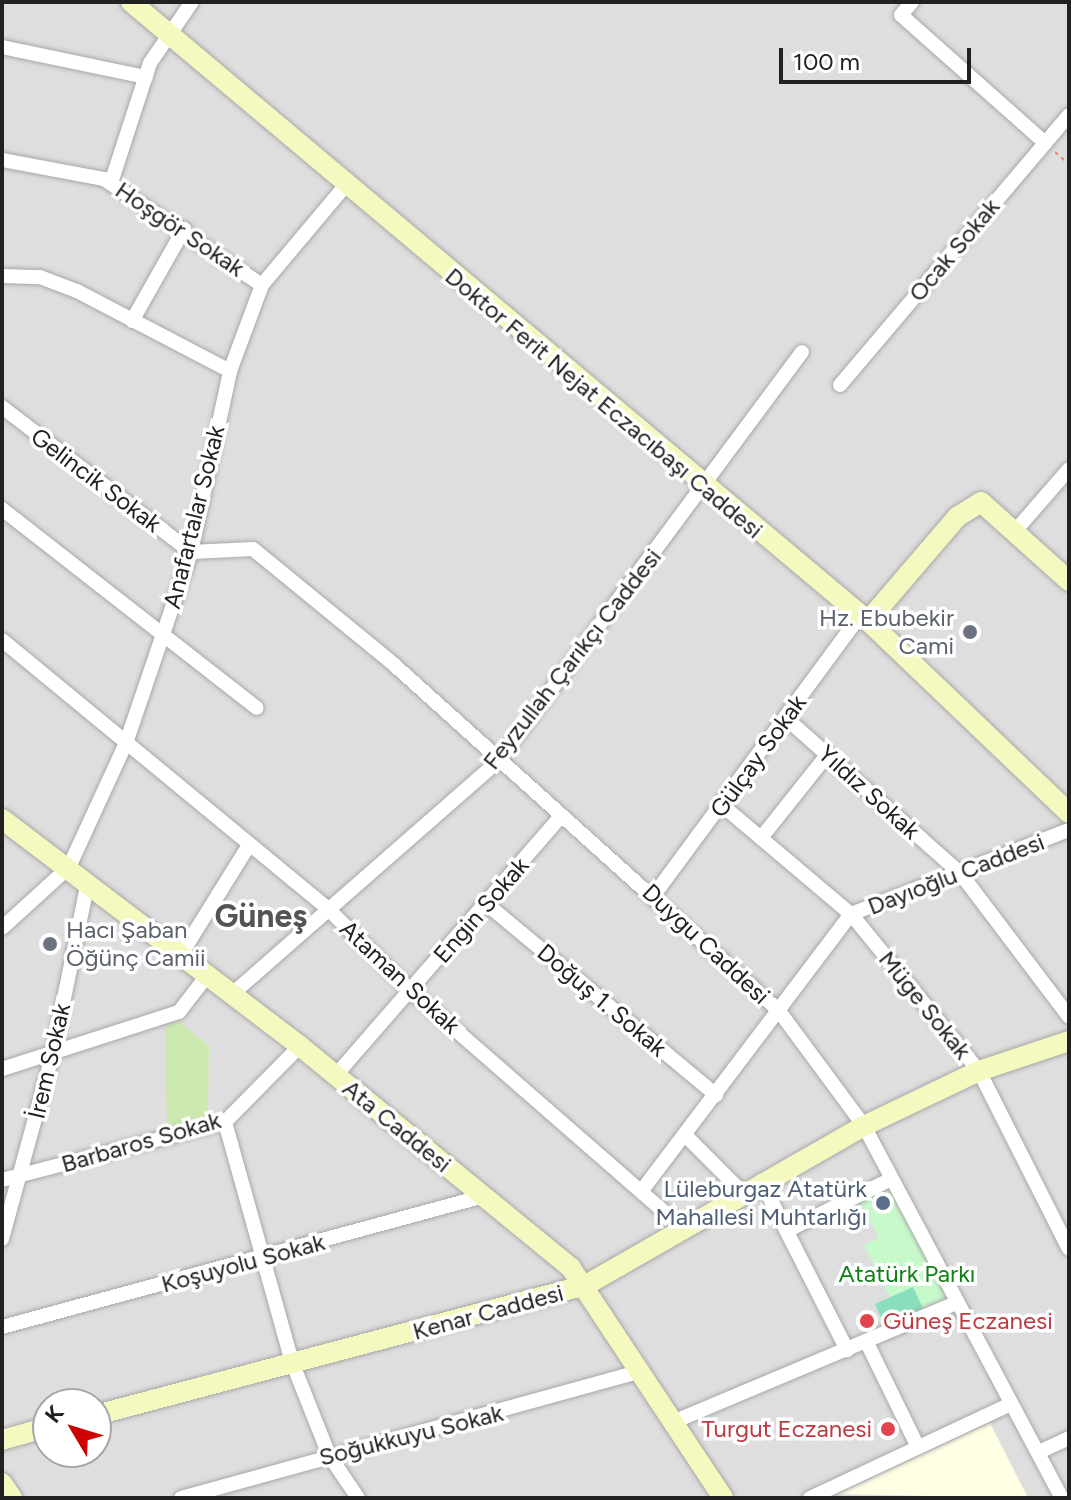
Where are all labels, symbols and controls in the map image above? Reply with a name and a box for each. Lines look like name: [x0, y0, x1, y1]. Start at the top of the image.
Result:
scale bar: [783, 32, 975, 82]
text: 100 m: [793, 47, 860, 76]
street label: Hoşgör Sokak: [110, 175, 250, 283]
street label: Ocak Sokak: [903, 193, 1005, 307]
street label: Doktor Ferit Nejat Eczacıbaşı Caddesi: [439, 262, 769, 544]
street label: Gelincik Sokak: [25, 422, 167, 538]
street label: Anafartalar Sokak: [157, 422, 231, 612]
street label: Feyzullah Çarıkçı Caddesi: [477, 543, 667, 775]
place label: Hz. Ebubekir Cami: [819, 604, 954, 660]
marker: Hz. Ebubekir Cami: [961, 623, 979, 641]
street label: Gülçay Sokak: [704, 689, 812, 823]
street label: Yıldız Sokak: [812, 739, 926, 845]
street label: Dayıoğlu Caddesi: [864, 827, 1048, 921]
street label: Engin Sokak: [427, 851, 535, 969]
street label: Duygu Caddesi: [637, 878, 775, 1010]
district label: Güneş: [214, 897, 308, 935]
street label: Ataman Sokak: [334, 914, 466, 1040]
place label: Hacı Şaban Öğünç Camii: [66, 916, 206, 972]
marker: Hacı Şaban Öğünç Camii: [41, 935, 59, 953]
street label: Doğuş 1. Sokak: [532, 938, 672, 1062]
street label: Müge Sokak: [873, 945, 977, 1065]
street label: İrem Sokak: [22, 1000, 76, 1122]
street label: Ata Caddesi: [337, 1074, 457, 1178]
street label: Barbaros Sokak: [58, 1106, 224, 1178]
place label: Lüleburgaz Atatürk Mahallesi Muhtarlığı: [656, 1175, 867, 1231]
marker: Lüleburgaz Atatürk Mahallesi Muhtarlığı: [874, 1194, 892, 1212]
street label: Koşuyolu Sokak: [158, 1227, 328, 1299]
park label: Atatürk Parkı: [839, 1260, 975, 1288]
street label: Kenar Caddesi: [410, 1278, 566, 1346]
place label: Güneş Eczanesi: [883, 1307, 1053, 1335]
marker: Güneş Eczanesi: [858, 1312, 876, 1330]
north arrow: [32, 1388, 112, 1468]
street label: Soğukkuyu Sokak: [316, 1398, 506, 1472]
text: K: [39, 1400, 69, 1428]
place label: Turgut Eczanesi: [701, 1415, 872, 1443]
marker: Turgut Eczanesi: [879, 1420, 897, 1438]

